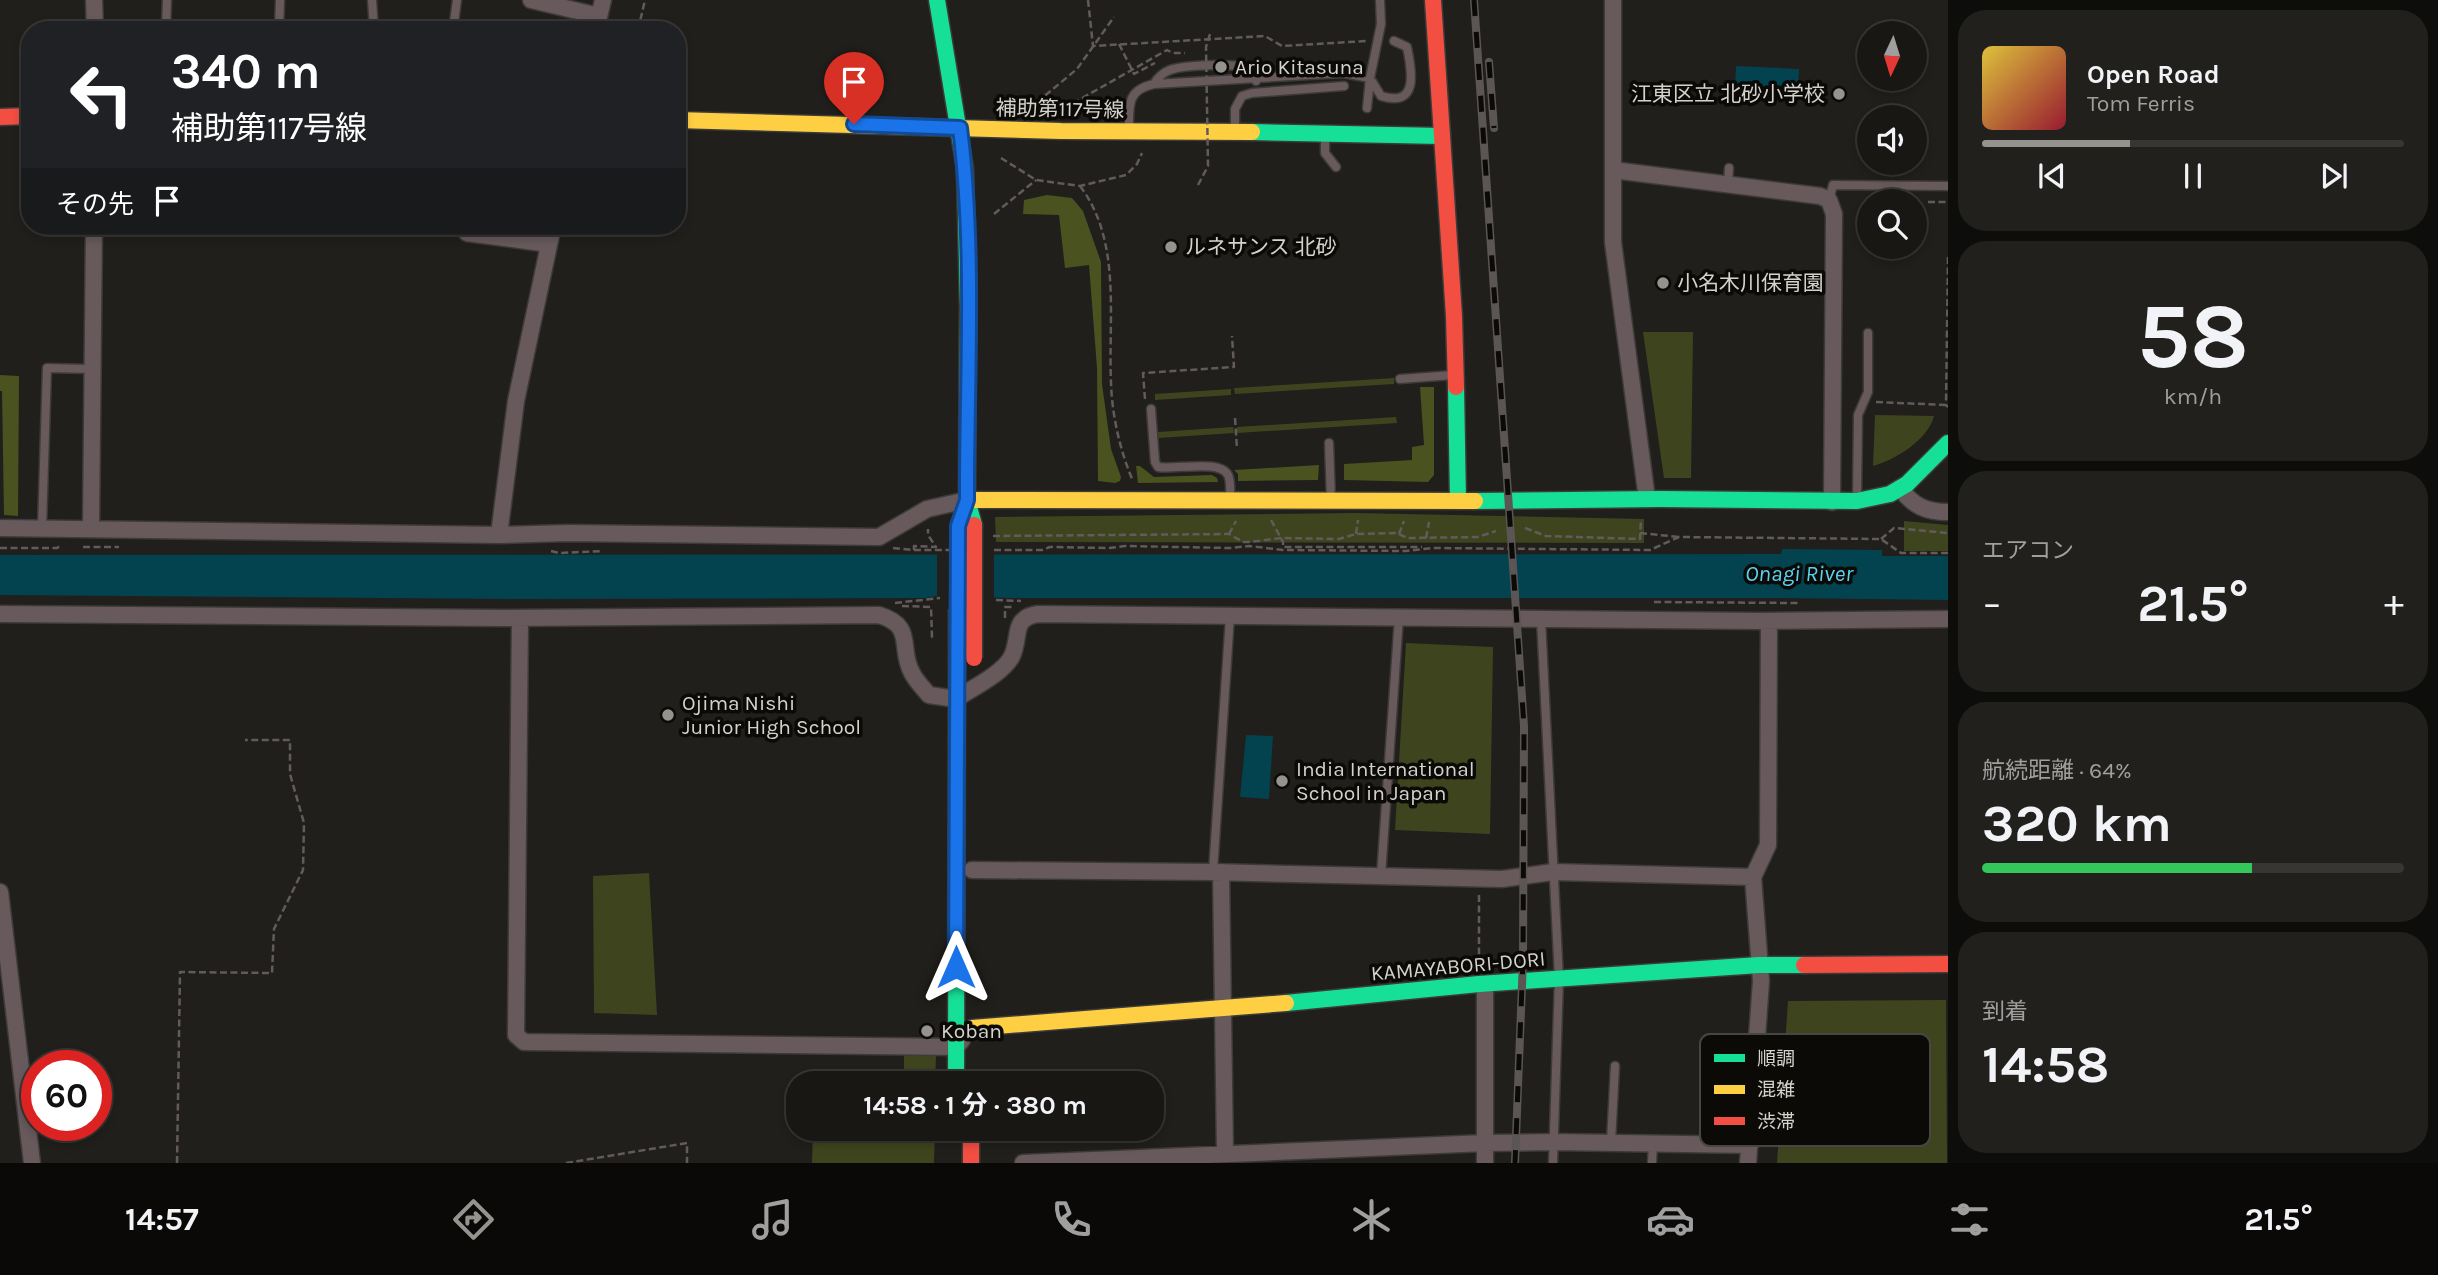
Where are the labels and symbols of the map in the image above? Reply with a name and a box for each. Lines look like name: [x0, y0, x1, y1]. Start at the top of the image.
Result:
north arrow: [1857, 21, 1927, 91]
pin: [824, 52, 884, 124]
place label: Ario Kitasuna: [1235, 55, 1364, 79]
marker: Ario Kitasuna: [1213, 59, 1229, 75]
place label: 江東区立 北砂小学校: [1631, 82, 1825, 106]
marker: 江東区立 北砂小学校: [1831, 86, 1847, 102]
street label: 補助第117号線: [995, 96, 1125, 122]
place label: ルネサンス 北砂: [1185, 235, 1337, 259]
marker: ルネサンス 北砂: [1163, 239, 1179, 255]
place label: 小名木川保育園: [1677, 271, 1824, 295]
marker: 小名木川保育園: [1655, 275, 1671, 291]
water label: Onagi River: [1745, 560, 1854, 587]
place label: Ojima Nishi Junior High School: [682, 691, 861, 739]
marker: Ojima Nishi Junior High School: [660, 707, 676, 723]
place label: India International School in Japan: [1296, 757, 1475, 805]
marker: India International School in Japan: [1274, 773, 1290, 789]
position arrow: [919, 930, 993, 1004]
street label: KAMAYABORI-DORI: [1370, 946, 1546, 986]
place label: Koban: [941, 1019, 1002, 1043]
marker: Koban: [919, 1023, 935, 1039]
legend: [1700, 1034, 1930, 1146]
text: 順調: [1757, 1048, 1795, 1070]
speed limit sign: 60: [21, 1050, 112, 1141]
text: 混雑: [1757, 1079, 1795, 1101]
text: 渋滞: [1757, 1111, 1795, 1133]

